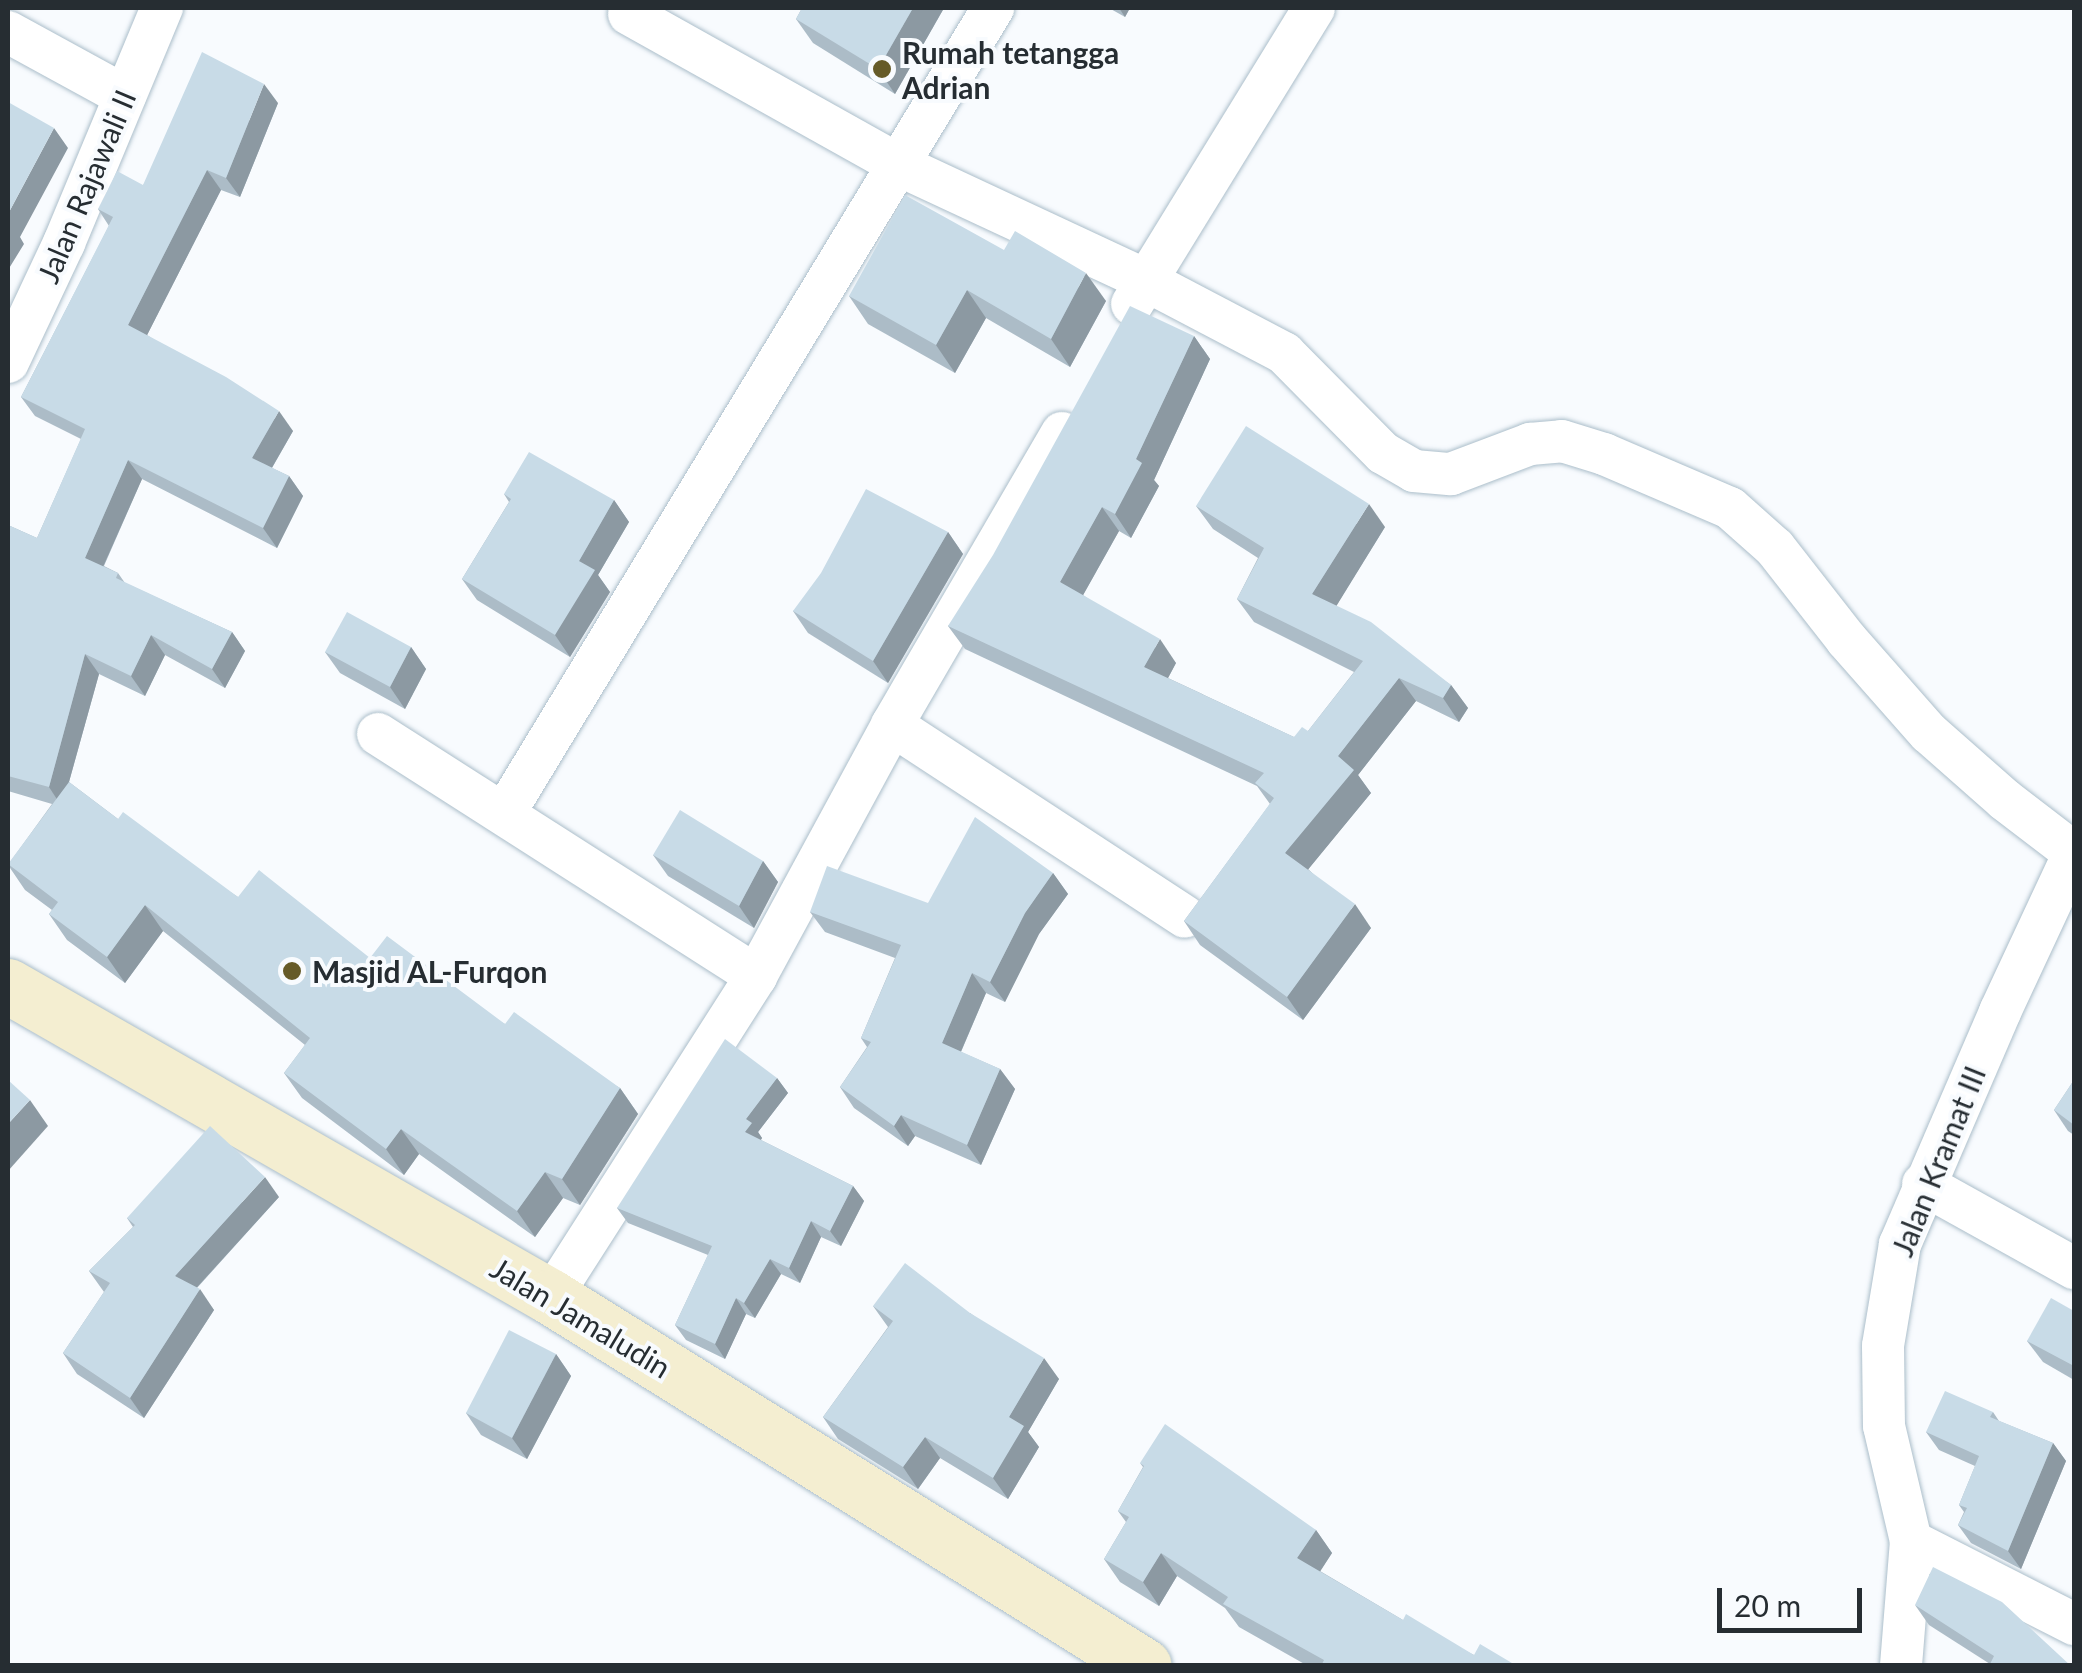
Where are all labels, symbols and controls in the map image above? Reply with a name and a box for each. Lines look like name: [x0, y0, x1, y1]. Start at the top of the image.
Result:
place label: Rumah tetangga Adrian: [902, 34, 1119, 104]
marker: Rumah tetangga Adrian: [871, 58, 893, 80]
street label: Jalan Rajawali II: [29, 84, 143, 288]
place label: Masjid AL-Furqon: [312, 953, 548, 989]
marker: Masjid AL-Furqon: [281, 960, 303, 982]
street label: Jalan Kramat III: [1883, 1061, 1993, 1261]
street label: Jalan Jamaludin: [484, 1249, 678, 1385]
scale bar: [1722, 1568, 1867, 1630]
text: 20 m: [1734, 1587, 1801, 1623]

